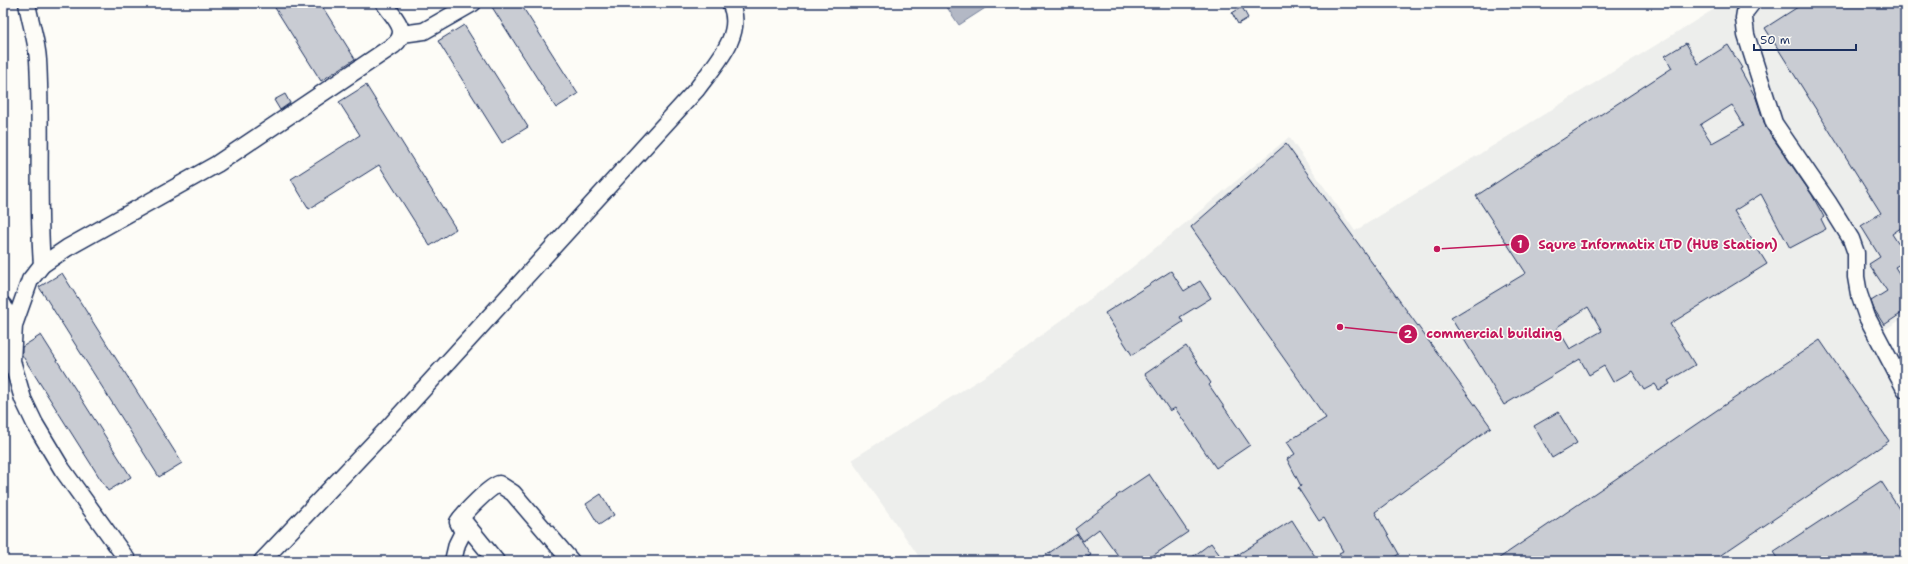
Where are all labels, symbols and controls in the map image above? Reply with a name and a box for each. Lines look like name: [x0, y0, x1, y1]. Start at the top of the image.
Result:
scale bar: [1754, 26, 1856, 52]
text: 50 m: [1760, 32, 1790, 48]
callout: Squre Informatix LTD (HUB Station): [1510, 232, 1785, 257]
text: 1: [1517, 236, 1523, 252]
text: Squre Informatix LTD (HUB Station): [1538, 236, 1778, 253]
callout: commercial building: [1398, 321, 1570, 346]
text: commercial building: [1426, 325, 1562, 342]
text: 2: [1404, 326, 1413, 342]

